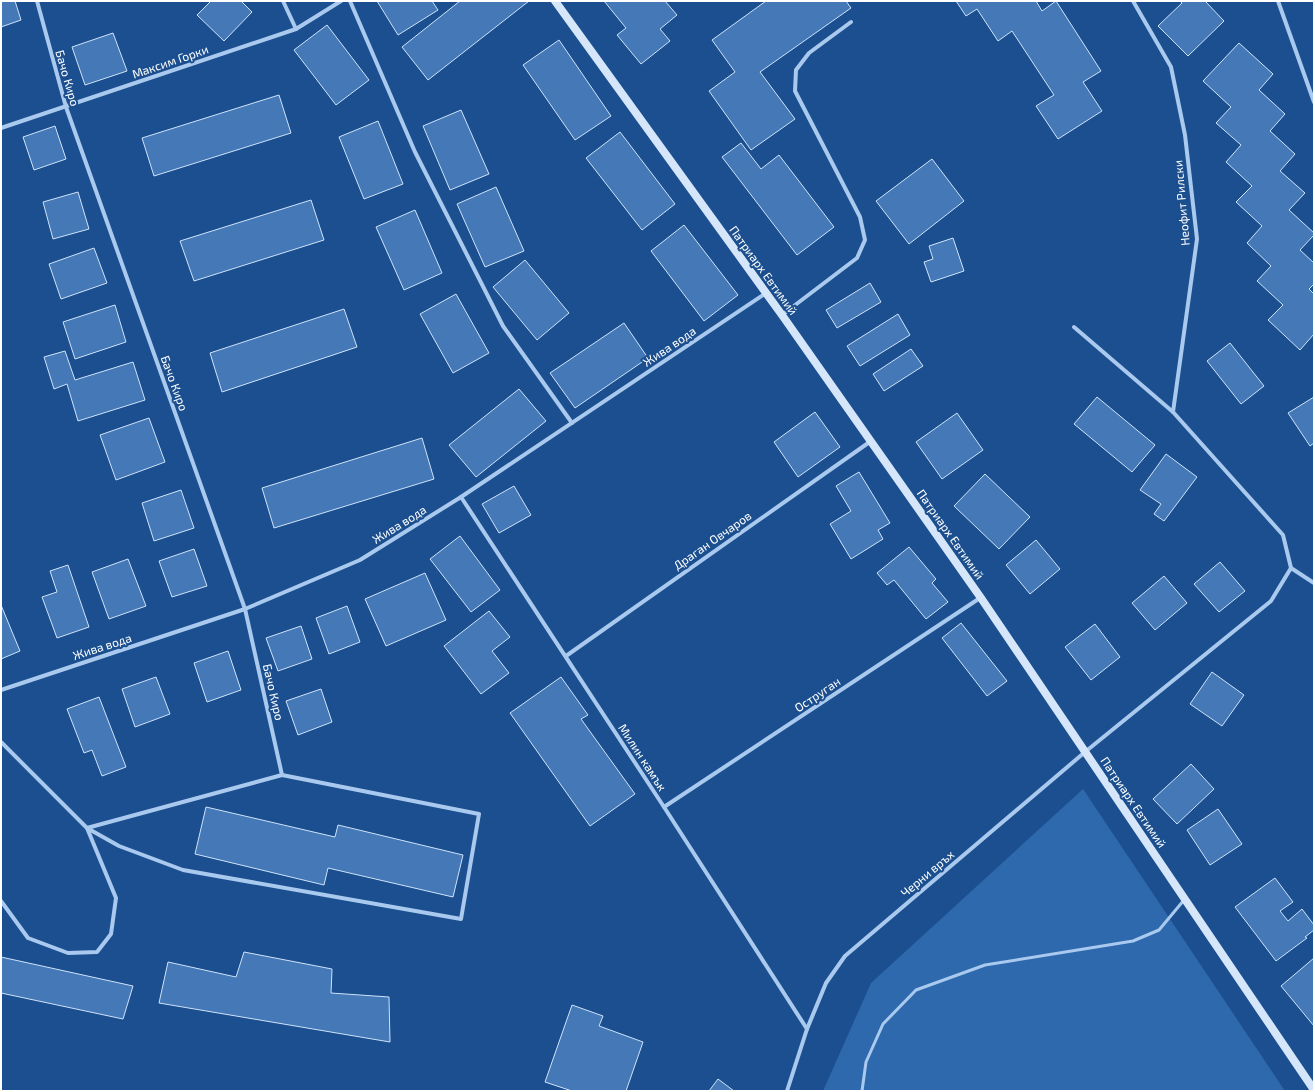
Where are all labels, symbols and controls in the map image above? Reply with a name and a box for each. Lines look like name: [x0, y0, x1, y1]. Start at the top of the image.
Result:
street label: Максим Горки: [130, 41, 210, 81]
street label: Бачо Киро: [53, 48, 83, 108]
street label: Неофит Рилски: [1170, 160, 1192, 246]
street label: Патриарх Евтимий: [727, 223, 801, 317]
street label: Жива вода: [640, 323, 698, 369]
street label: Бачо Киро: [159, 353, 192, 413]
street label: Патриарх Евтимий: [915, 486, 987, 582]
street label: Жива вода: [369, 502, 429, 546]
street label: Драган Овчаров: [670, 508, 754, 572]
street label: Жива вода: [71, 630, 133, 662]
street label: Бачо Киро: [261, 662, 287, 722]
street label: Оструган: [791, 674, 843, 715]
street label: Милин камък: [616, 721, 670, 794]
street label: Патриарх Евтимий: [1098, 754, 1170, 850]
street label: Черни връх: [897, 846, 957, 899]

